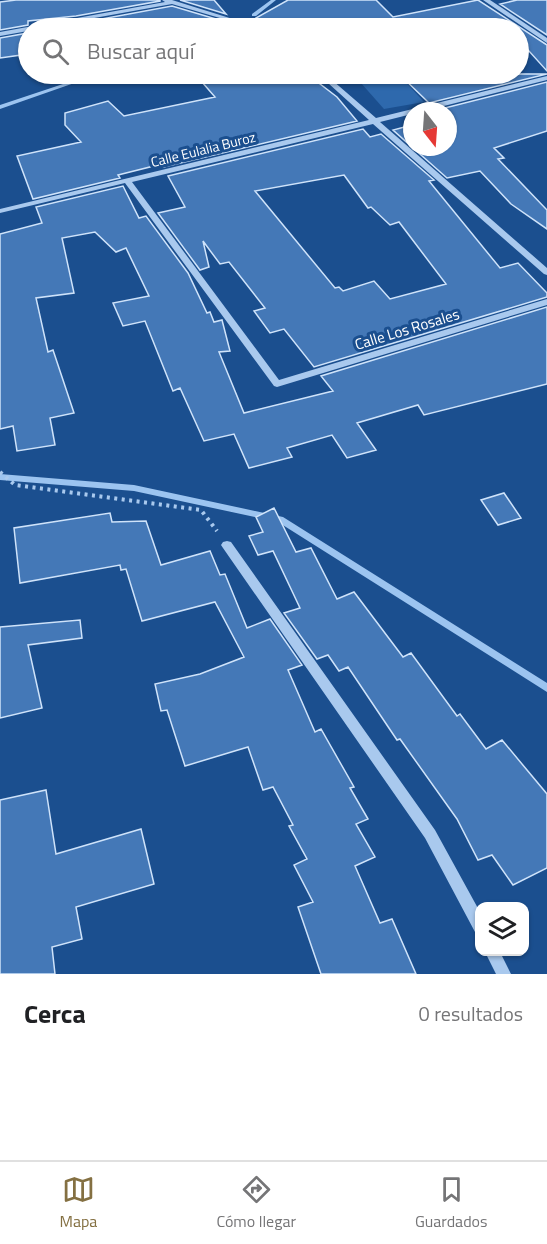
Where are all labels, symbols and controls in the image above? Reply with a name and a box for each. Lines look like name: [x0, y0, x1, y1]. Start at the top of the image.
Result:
search box: [18, 18, 529, 84]
text: Buscar aquí: [87, 34, 195, 68]
icon: search: [39, 35, 72, 68]
north arrow: [403, 102, 457, 156]
street label: Calle Eulalia Buroz: [148, 126, 258, 172]
street label: Calle Los Rosales: [352, 302, 462, 356]
map controls: [475, 902, 529, 956]
button: layers: [475, 902, 529, 956]
text: Cerca: [24, 994, 86, 1033]
text: 0 resultados: [419, 998, 523, 1029]
tab: Mapa: [59, 1173, 97, 1233]
tab: Cómo llegar: [216, 1173, 296, 1233]
tab: Guardados: [415, 1173, 487, 1233]

